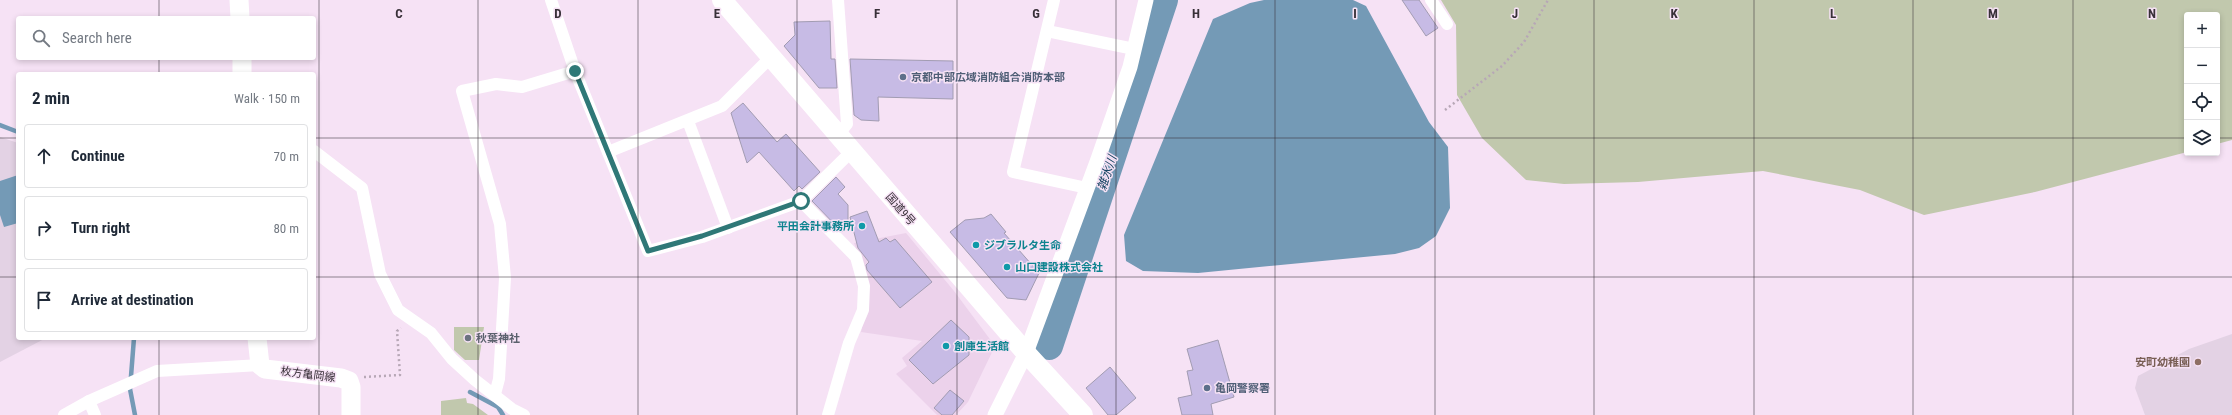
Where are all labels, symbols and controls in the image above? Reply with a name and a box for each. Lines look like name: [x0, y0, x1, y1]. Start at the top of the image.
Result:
text: C: [395, 6, 403, 21]
text: D: [554, 6, 562, 21]
text: E: [714, 6, 721, 21]
text: F: [874, 6, 880, 21]
text: G: [1032, 6, 1040, 21]
text: H: [1192, 6, 1200, 21]
text: I: [1353, 6, 1357, 21]
text: J: [1512, 6, 1518, 21]
text: K: [1670, 6, 1678, 21]
text: L: [1830, 6, 1836, 21]
text: M: [1988, 6, 1998, 21]
text: N: [2148, 6, 2156, 21]
map controls: [2184, 12, 2220, 156]
button: +: [2184, 12, 2220, 48]
search box: [16, 16, 316, 60]
icon: search: [30, 27, 52, 49]
text: Search here: [62, 29, 132, 47]
button: −: [2184, 48, 2220, 84]
route end: [566, 62, 584, 80]
place label: 京都中部広域消防組合消防本部: [911, 71, 1065, 84]
marker: 京都中部広域消防組合消防本部: [898, 72, 908, 82]
button: locate: [2184, 84, 2220, 120]
text: 2 min: [32, 88, 70, 108]
text: Walk · 150 m: [234, 91, 300, 106]
button: layers: [2184, 120, 2220, 156]
icon: ahead: [33, 145, 55, 167]
text: Continue: [71, 147, 125, 165]
text: 70 m: [273, 149, 299, 164]
water label: 雑水川: [1095, 152, 1120, 192]
street label: 国道9号: [883, 191, 918, 228]
route start: [792, 192, 810, 210]
icon: right: [33, 217, 55, 239]
text: Turn right: [71, 219, 130, 237]
place label: 平田会計事務所: [777, 220, 854, 233]
text: 80 m: [273, 221, 299, 236]
marker: 平田会計事務所: [857, 221, 867, 231]
place label: ジブラルタ生命: [984, 239, 1061, 252]
marker: ジブラルタ生命: [971, 240, 981, 250]
place label: 山口建設株式会社: [1015, 261, 1103, 274]
marker: 山口建設株式会社: [1002, 262, 1012, 272]
icon: arrive: [33, 289, 55, 311]
text: Arrive at destination: [71, 291, 194, 309]
place label: 秋葉神社: [476, 332, 520, 345]
marker: 秋葉神社: [463, 333, 473, 343]
place label: 創庫生活館: [954, 340, 1009, 353]
marker: 創庫生活館: [941, 341, 951, 351]
place label: 安町幼稚園: [2135, 356, 2190, 369]
marker: 安町幼稚園: [2193, 357, 2203, 367]
street label: 枚方亀岡線: [280, 365, 336, 384]
place label: 亀岡警察署: [1215, 382, 1270, 395]
marker: 亀岡警察署: [1202, 383, 1212, 393]

